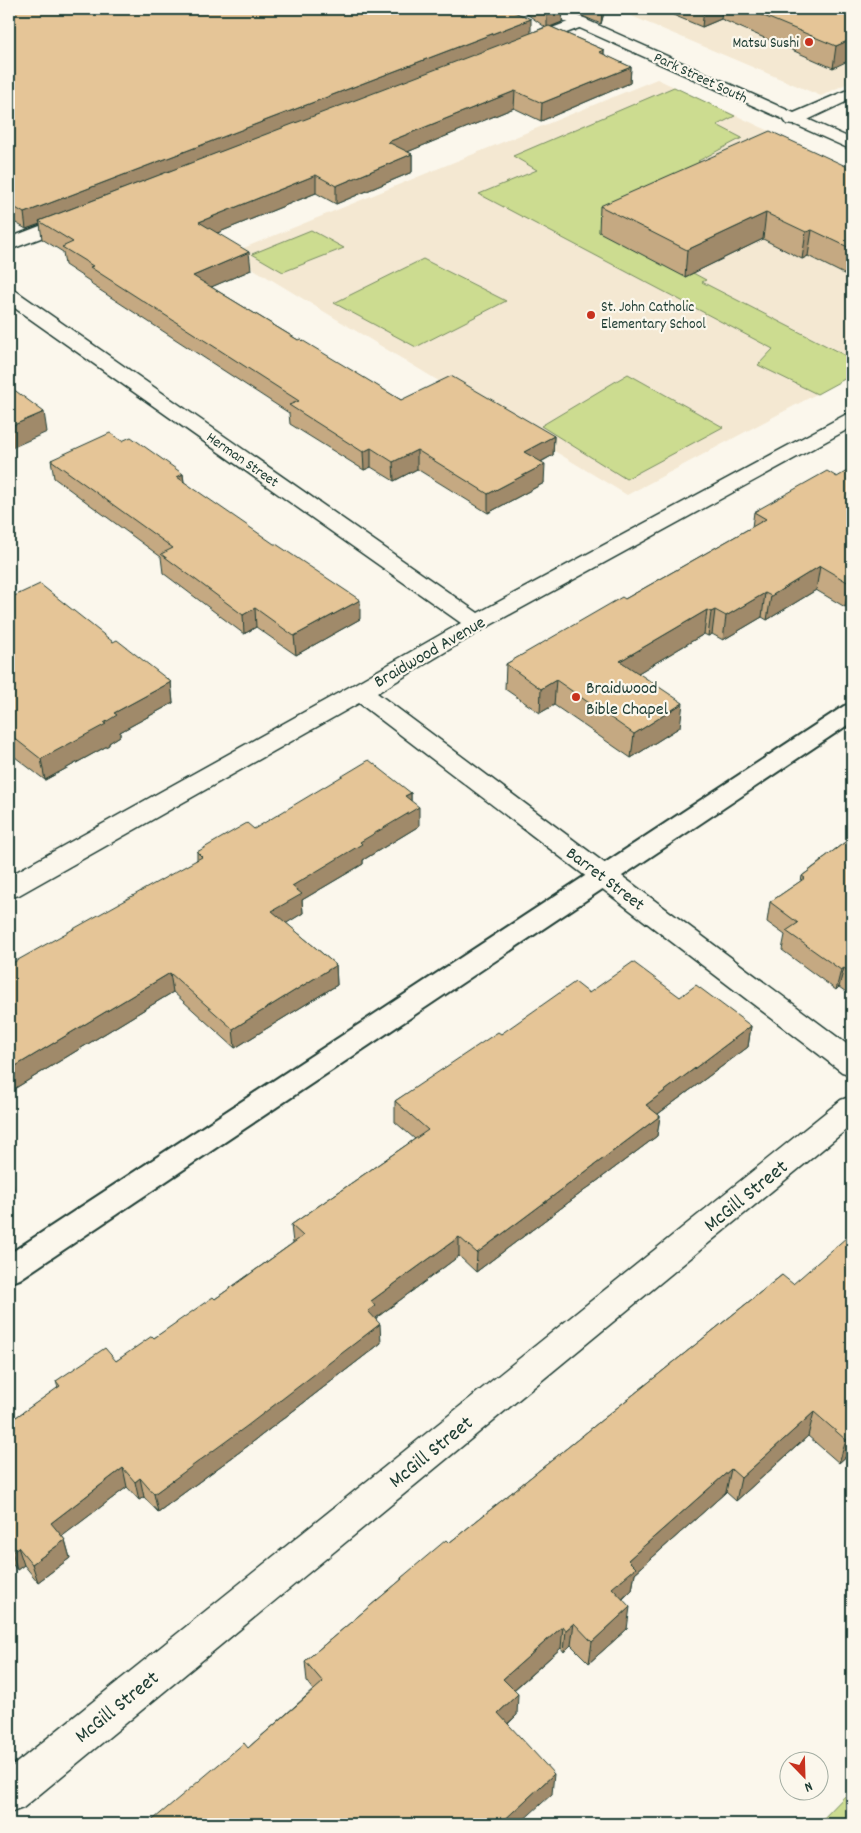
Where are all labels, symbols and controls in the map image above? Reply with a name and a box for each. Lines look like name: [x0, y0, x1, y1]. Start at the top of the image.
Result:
place label: Matsu Sushi: [732, 33, 799, 55]
marker: Matsu Sushi: [803, 36, 815, 48]
street label: Park Street South: [650, 47, 751, 110]
place label: St. John Catholic Elementary School: [601, 297, 706, 336]
marker: St. John Catholic Elementary School: [585, 309, 597, 321]
street label: Herman Street: [201, 428, 283, 494]
street label: Braidwood Avenue: [370, 611, 491, 695]
place label: Braidwood Bible Chapel: [586, 677, 669, 723]
marker: Braidwood Bible Chapel: [570, 691, 582, 703]
street label: Barret Street: [560, 842, 649, 918]
street label: McGill Street: [698, 1154, 796, 1241]
street label: McGill Street: [383, 1410, 481, 1497]
street label: McGill Street: [69, 1665, 167, 1752]
north arrow: [778, 1750, 828, 1800]
text: N: [801, 1776, 815, 1797]

